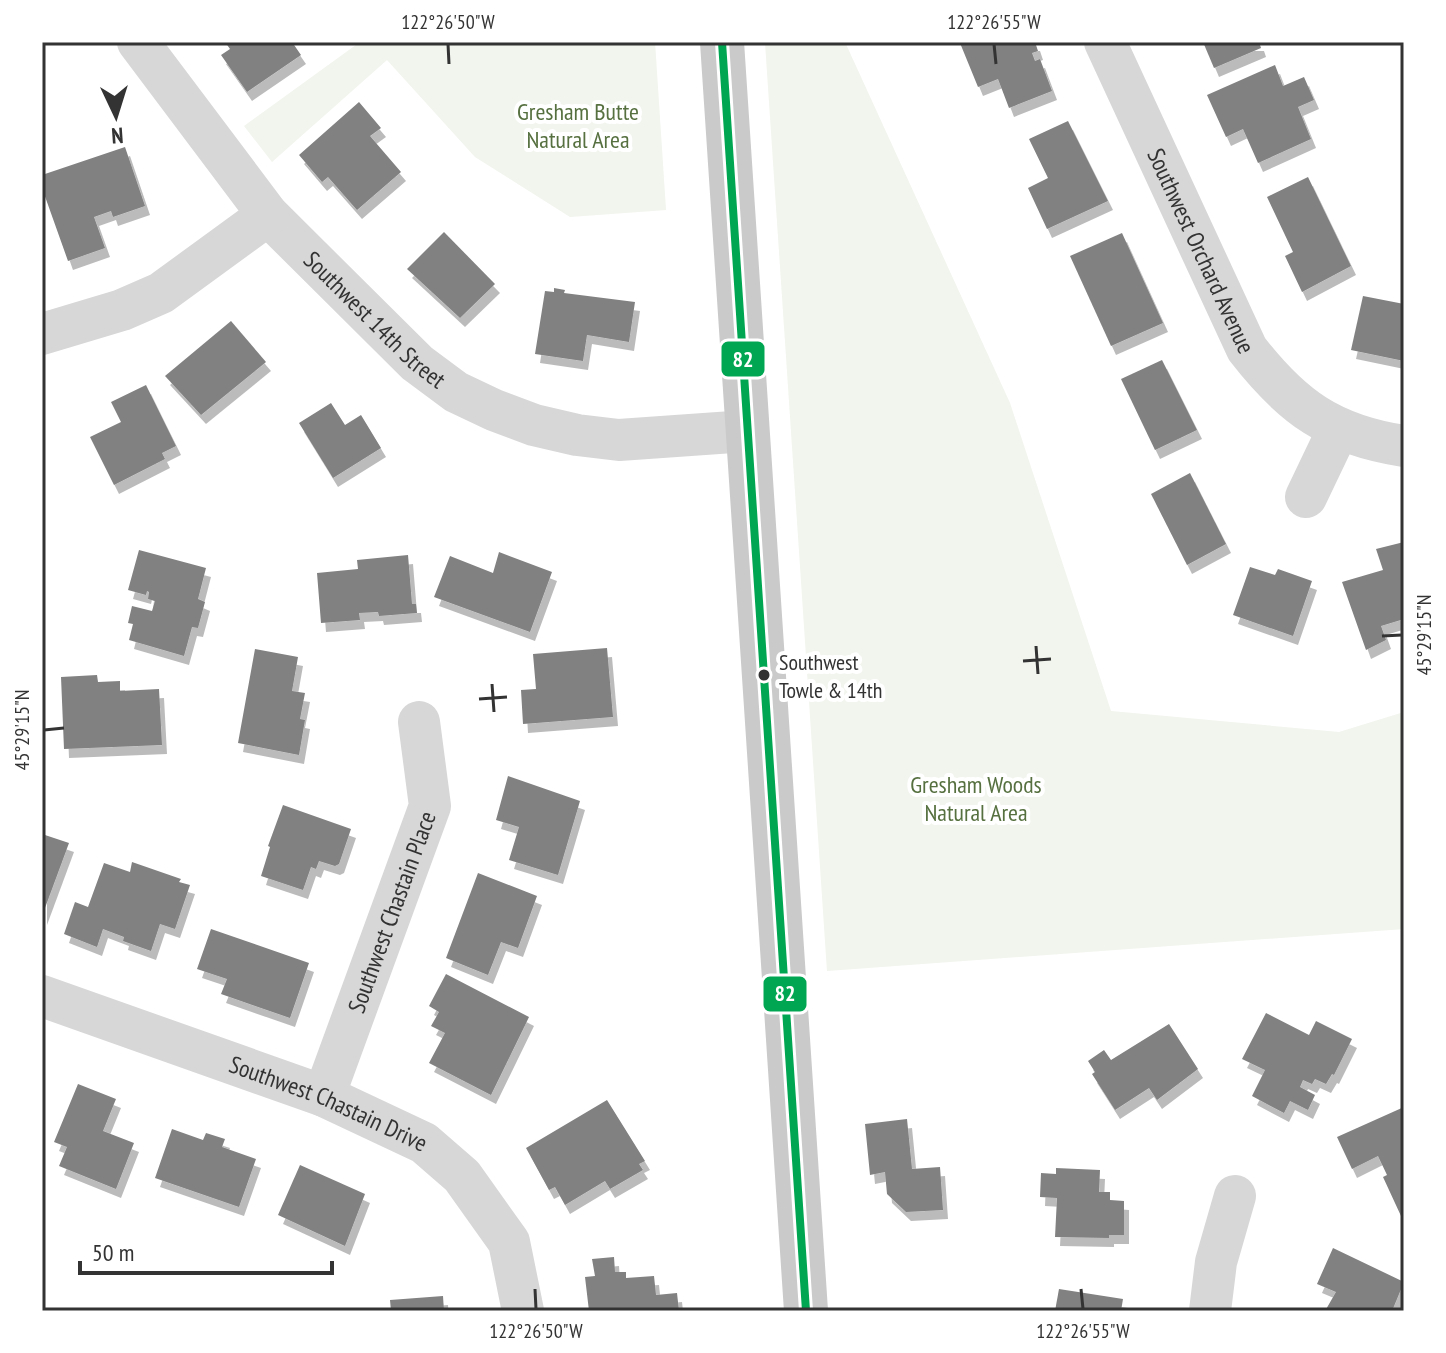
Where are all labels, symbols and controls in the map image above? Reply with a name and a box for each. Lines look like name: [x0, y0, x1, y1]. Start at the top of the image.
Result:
text: 122°26'50"W: [401, 9, 495, 35]
text: 122°26'55"W: [947, 9, 1041, 35]
north arrow: [76, 76, 156, 156]
park label: Gresham Butte Natural Area: [517, 96, 639, 155]
text: N: [110, 122, 124, 150]
street label: Southwest Orchard Avenue: [1141, 143, 1262, 358]
street label: Southwest 14th Street: [297, 244, 453, 395]
line badge: 82: [720, 340, 766, 378]
text: 82: [732, 345, 754, 373]
text: 45°29'15"N: [1411, 595, 1437, 675]
place label: Southwest Towle & 14th: [779, 648, 882, 704]
marker: Southwest Towle & 14th: [756, 667, 772, 683]
text: 45°29'15"N: [9, 690, 35, 770]
park label: Gresham Woods Natural Area: [910, 769, 1042, 828]
street label: Southwest Chastain Place: [340, 807, 442, 1017]
line badge: 82: [762, 975, 808, 1013]
text: 82: [774, 979, 796, 1007]
street label: Southwest Chastain Drive: [225, 1048, 433, 1158]
scale bar: [80, 1225, 332, 1275]
text: 50 m: [92, 1237, 134, 1268]
text: 122°26'50"W: [489, 1318, 583, 1344]
text: 122°26'55"W: [1036, 1318, 1130, 1344]

